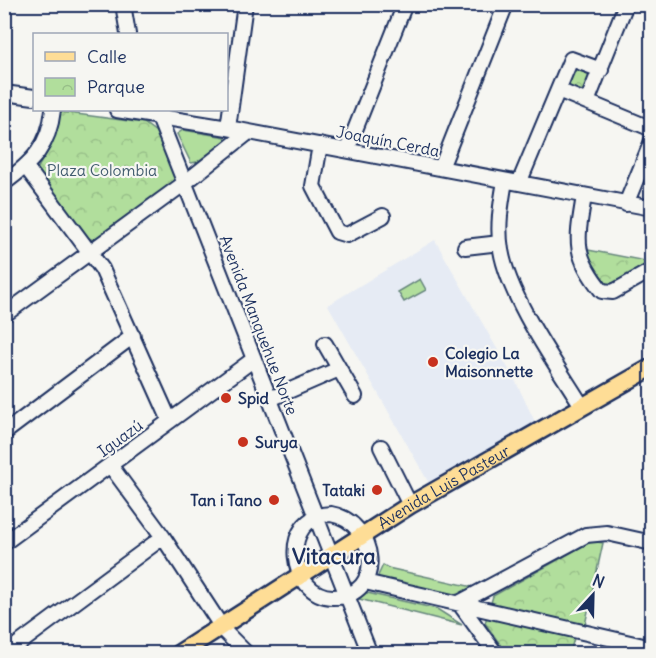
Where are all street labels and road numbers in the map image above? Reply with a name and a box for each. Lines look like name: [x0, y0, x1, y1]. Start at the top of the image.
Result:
street label: Joaquín Cerda: [335, 121, 441, 161]
street label: Avenida Manquehue Norte: [215, 232, 303, 418]
street label: Iguazú: [93, 415, 147, 461]
street label: Avenida Luis Pasteur: [374, 440, 514, 533]

